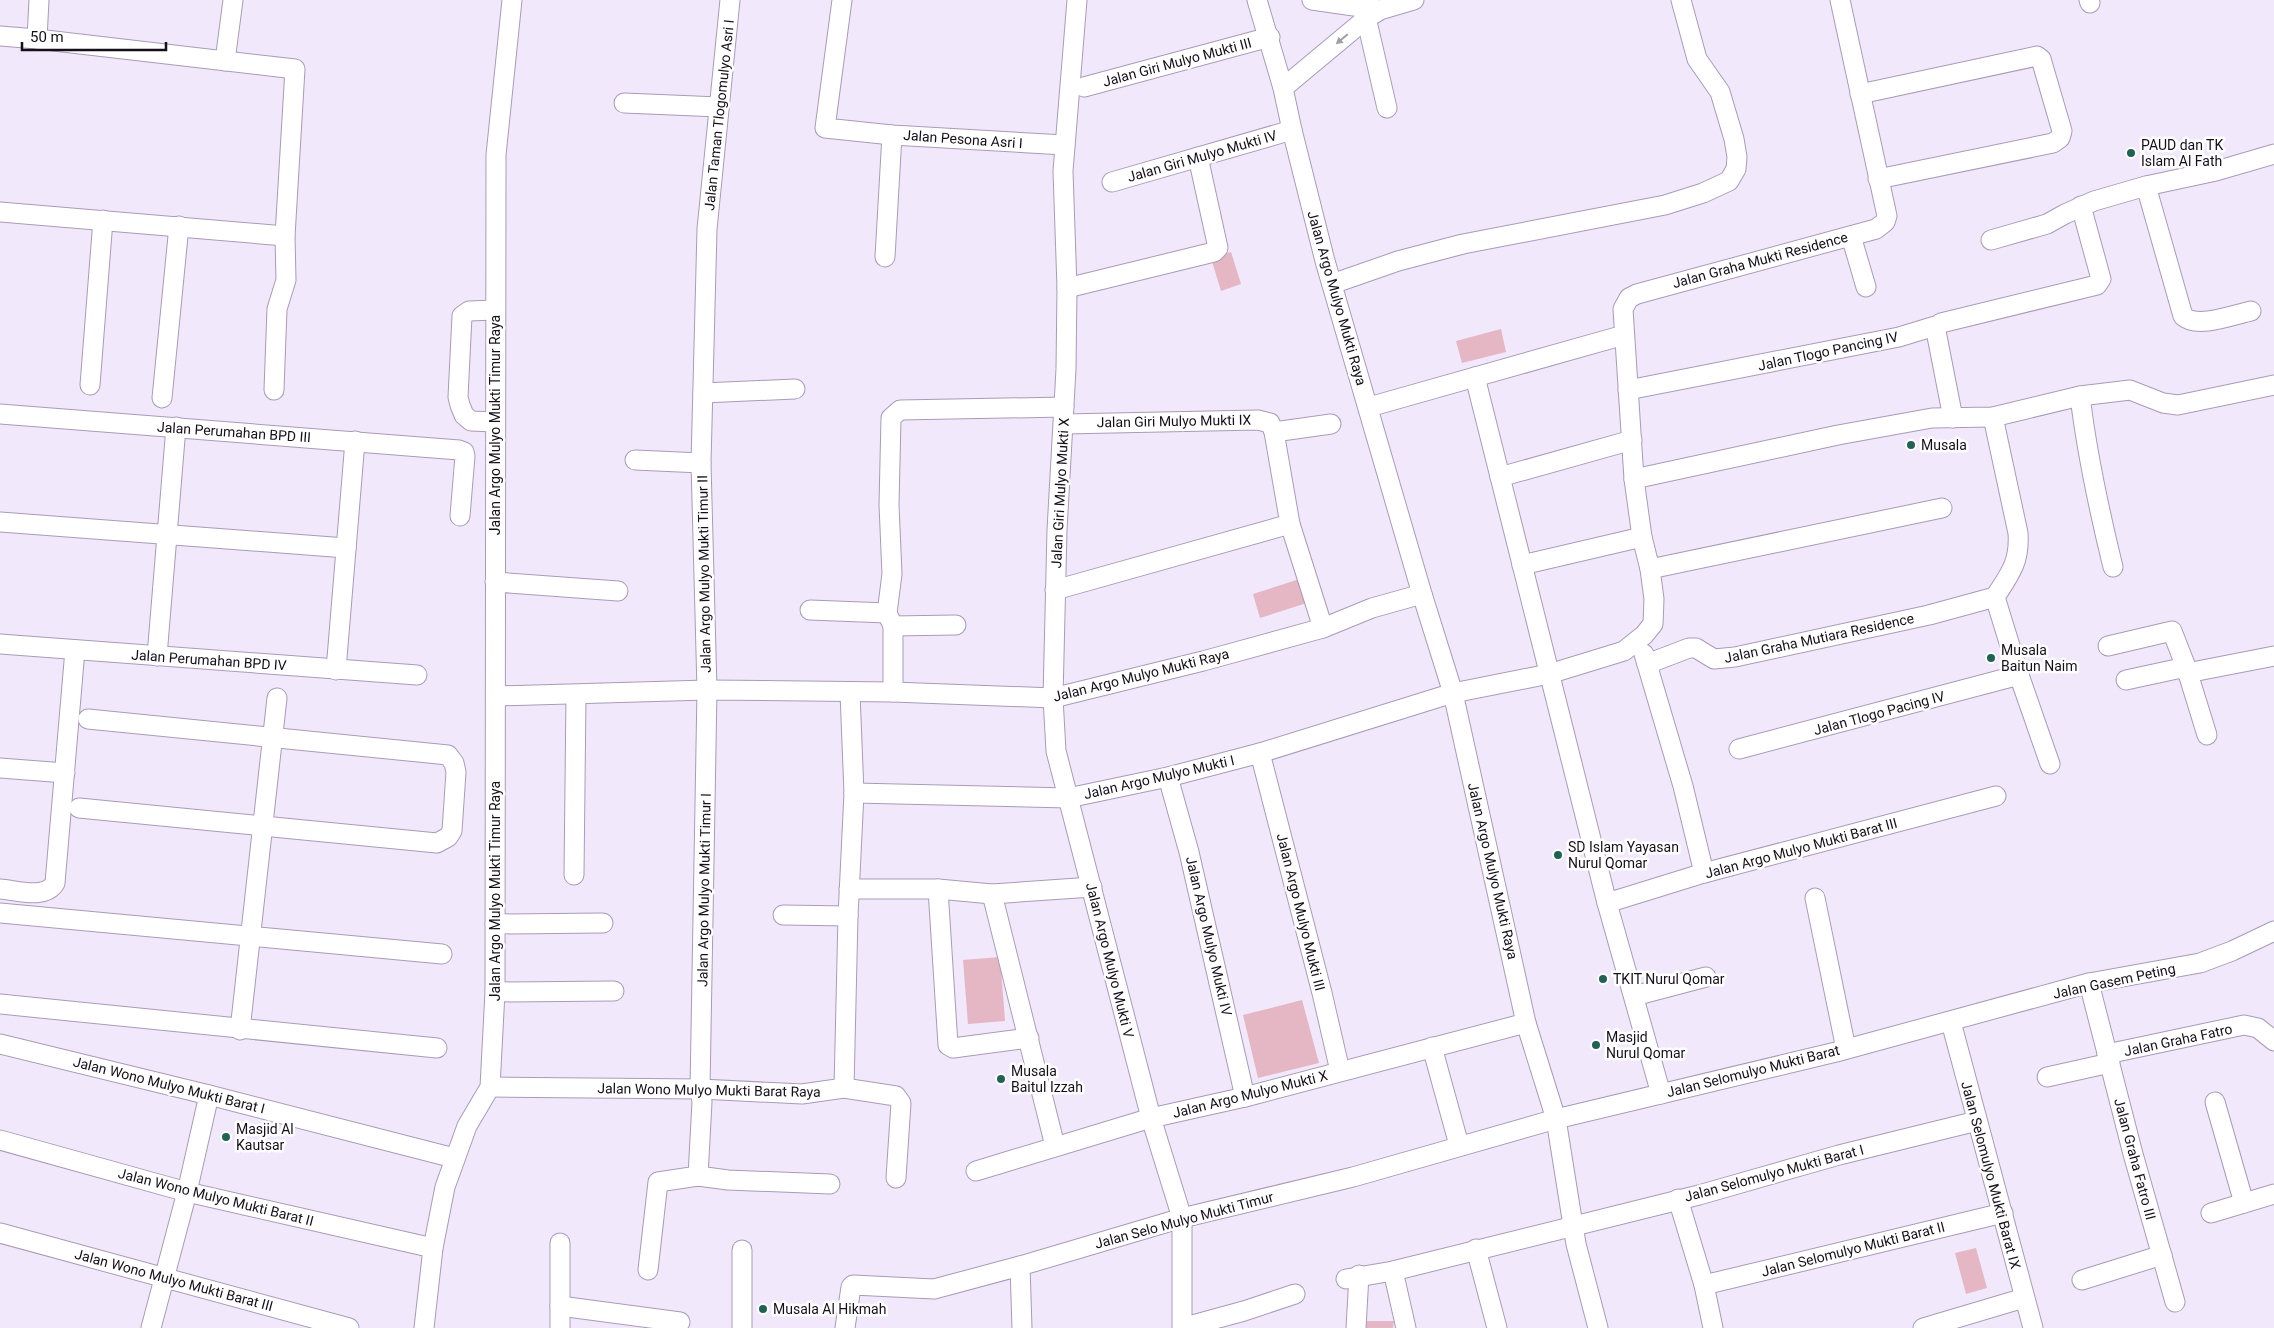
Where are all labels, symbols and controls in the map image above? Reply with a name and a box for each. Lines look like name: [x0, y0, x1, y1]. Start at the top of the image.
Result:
street label: Jalan Taman Tlogomulyo Asri I: [701, 19, 737, 211]
scale bar: [22, 20, 166, 52]
text: 50 m: [30, 28, 64, 46]
street label: Jalan Giri Mulyo Mukti III: [1101, 34, 1253, 90]
one-way arrow: [1335, 34, 1348, 45]
street label: Jalan Pesona Asri I: [903, 127, 1023, 151]
street label: Jalan Giri Mulyo Mukti IV: [1125, 127, 1279, 185]
place label: PAUD dan TK Islam Al Fath: [2141, 137, 2223, 169]
marker: PAUD dan TK Islam Al Fath: [2125, 147, 2137, 159]
street label: Jalan Argo Mulyo Mukti Raya: [1304, 209, 1370, 387]
street label: Jalan Graha Mukti Residence: [1671, 229, 1849, 291]
street label: Jalan Argo Mulyo Mukti Timur Raya: [487, 315, 503, 535]
street label: Jalan Tlogo Pancing IV: [1756, 328, 1900, 374]
street label: Jalan Giri Mulyo Mukti IX: [1097, 412, 1252, 430]
street label: Jalan Giri Mulyo Mukti X: [1048, 417, 1072, 569]
street label: Jalan Perumahan BPD III: [156, 419, 312, 445]
place label: Musala: [1921, 437, 1967, 453]
marker: Musala: [1905, 439, 1917, 451]
street label: Jalan Argo Mulyo Mukti Timur II: [694, 475, 714, 673]
street label: Jalan Graha Mutiara Residence: [1723, 610, 1915, 666]
place label: Musala Baitun Naim: [2001, 642, 2078, 674]
street label: Jalan Argo Mulyo Mukti Raya: [1051, 645, 1231, 705]
street label: Jalan Perumahan BPD IV: [131, 647, 287, 673]
marker: Musala Baitun Naim: [1985, 652, 1997, 664]
street label: Jalan Tlogo Pacing IV: [1812, 688, 1946, 738]
street label: Jalan Argo Mulyo Mukti I: [1082, 752, 1236, 802]
street label: Jalan Argo Mulyo Mukti Timur Raya: [487, 781, 503, 1001]
street label: Jalan Argo Mulyo Mukti Raya: [1465, 781, 1521, 961]
street label: Jalan Argo Mulyo Mukti Timur I: [694, 793, 714, 987]
street label: Jalan Argo Mulyo Mukti Barat III: [1703, 815, 1899, 881]
street label: Jalan Argo Mulyo Mukti III: [1274, 832, 1328, 992]
place label: SD Islam Yayasan Nurul Qomar: [1568, 839, 1679, 871]
marker: SD Islam Yayasan Nurul Qomar: [1552, 849, 1564, 861]
street label: Jalan Argo Mulyo Mukti IV: [1183, 855, 1235, 1017]
street label: Jalan Argo Mulyo Mukti V: [1083, 881, 1137, 1039]
street label: Jalan Gasem Peting: [2051, 960, 2177, 1002]
place label: TKIT Nurul Qomar: [1613, 971, 1725, 987]
marker: TKIT Nurul Qomar: [1597, 973, 1609, 985]
street label: Jalan Graha Fatro: [2122, 1021, 2234, 1059]
place label: Masjid Nurul Qomar: [1606, 1029, 1686, 1061]
marker: Masjid Nurul Qomar: [1590, 1039, 1602, 1051]
street label: Jalan Selomulyo Mukti Barat: [1665, 1042, 1841, 1100]
street label: Jalan Wono Mulyo Mukti Barat I: [71, 1053, 267, 1117]
place label: Musala Baitul Izzah: [1011, 1063, 1083, 1095]
street label: Jalan Argo Mulyo Mukti X: [1171, 1067, 1329, 1121]
marker: Musala Baitul Izzah: [995, 1073, 1007, 1085]
street label: Jalan Selomulyo Mukti Barat IX: [1958, 1079, 2024, 1271]
street label: Jalan Wono Mulyo Mukti Barat Raya: [597, 1080, 821, 1100]
street label: Jalan Graha Fatro III: [2111, 1096, 2159, 1222]
place label: Masjid Al Kautsar: [236, 1121, 294, 1153]
marker: Masjid Al Kautsar: [220, 1131, 232, 1143]
street label: Jalan Selomulyo Mukti Barat I: [1683, 1141, 1865, 1205]
street label: Jalan Wono Mulyo Mukti Barat II: [117, 1165, 315, 1229]
street label: Jalan Selo Mulyo Mukti Timur: [1093, 1188, 1275, 1252]
street label: Jalan Selomulyo Mukti Barat II: [1760, 1218, 1946, 1280]
street label: Jalan Wono Mulyo Mukti Barat III: [73, 1246, 275, 1314]
place label: Musala Al Hikmah: [773, 1301, 886, 1317]
marker: Musala Al Hikmah: [757, 1303, 769, 1315]

